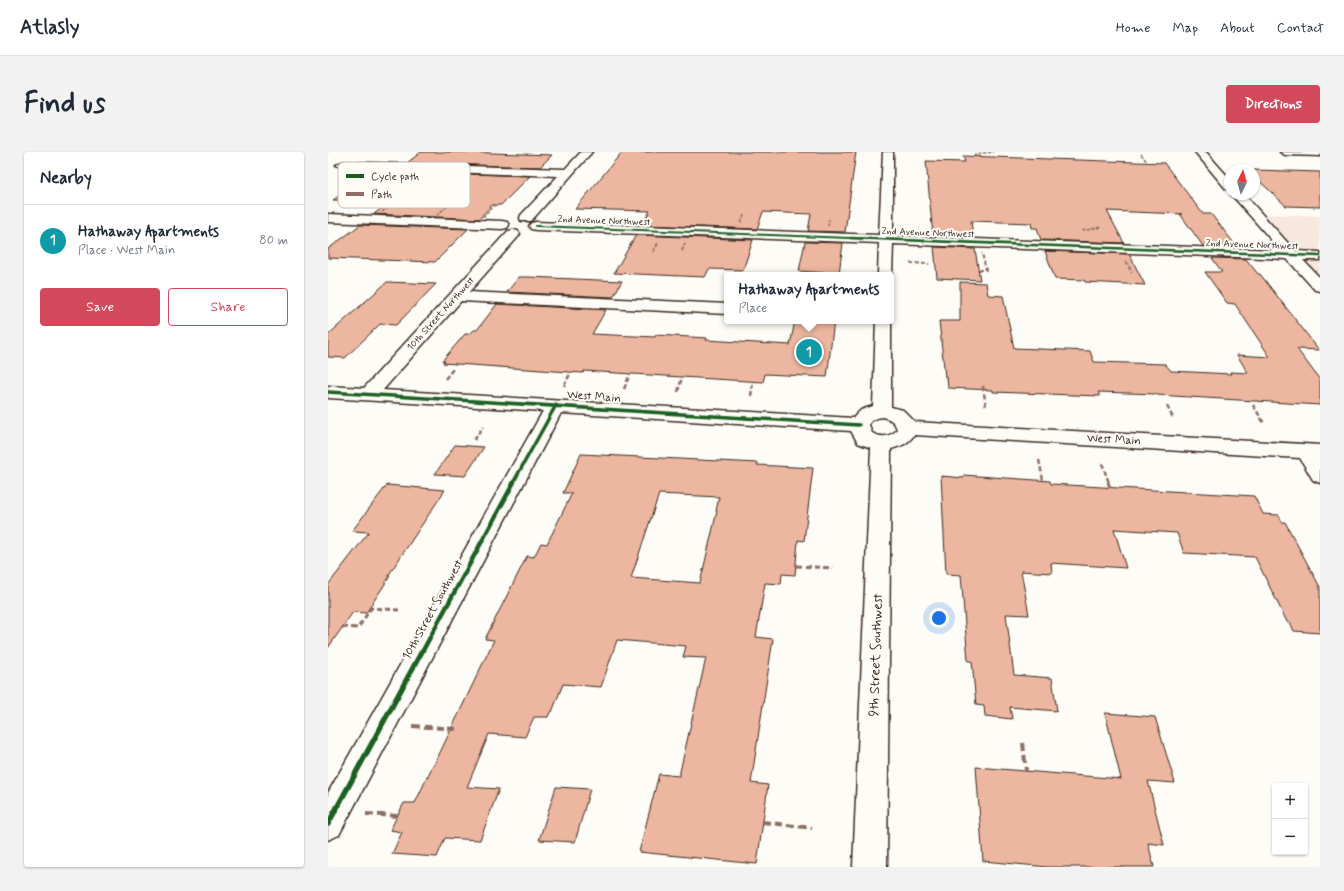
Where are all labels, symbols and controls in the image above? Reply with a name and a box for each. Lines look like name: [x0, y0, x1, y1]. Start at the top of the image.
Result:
text: Atlasly: [20, 15, 79, 40]
text: Home: [1116, 19, 1150, 37]
text: Map: [1172, 19, 1198, 37]
text: About: [1220, 19, 1255, 37]
text: Contact: [1277, 19, 1324, 37]
button: Directions: [1226, 85, 1320, 123]
text: Find us: [24, 86, 105, 123]
legend: [338, 162, 470, 208]
north arrow: [1224, 164, 1260, 200]
text: Nearby: [40, 167, 92, 189]
text: Cycle path: [371, 170, 419, 184]
text: Path: [371, 188, 392, 202]
street label: 2nd Avenue Northwest: [557, 213, 651, 229]
text: Hathaway Apartments: [78, 222, 219, 242]
street label: 2nd Avenue Northwest: [881, 225, 975, 241]
text: 1: [50, 232, 56, 249]
text: 80 m: [259, 232, 288, 249]
street label: 2nd Avenue Northwest: [1205, 237, 1299, 253]
text: Place · West Main: [78, 242, 175, 259]
popup: [724, 272, 894, 324]
street label: 10th Street Northwest: [404, 274, 478, 354]
text: Hathaway Apartments: [738, 280, 880, 300]
button: Save: [40, 288, 160, 326]
button: Share: [168, 288, 288, 326]
text: Place: [738, 300, 767, 317]
pin: 1: [796, 337, 822, 367]
street label: West Main: [566, 387, 622, 407]
street label: West Main: [1087, 431, 1141, 449]
street label: 10th Street Southwest: [399, 557, 467, 663]
street label: 9th Street Southwest: [865, 593, 887, 717]
your location: [929, 608, 949, 628]
map controls: [1272, 783, 1308, 855]
button: +: [1272, 783, 1308, 819]
button: −: [1272, 819, 1308, 855]

